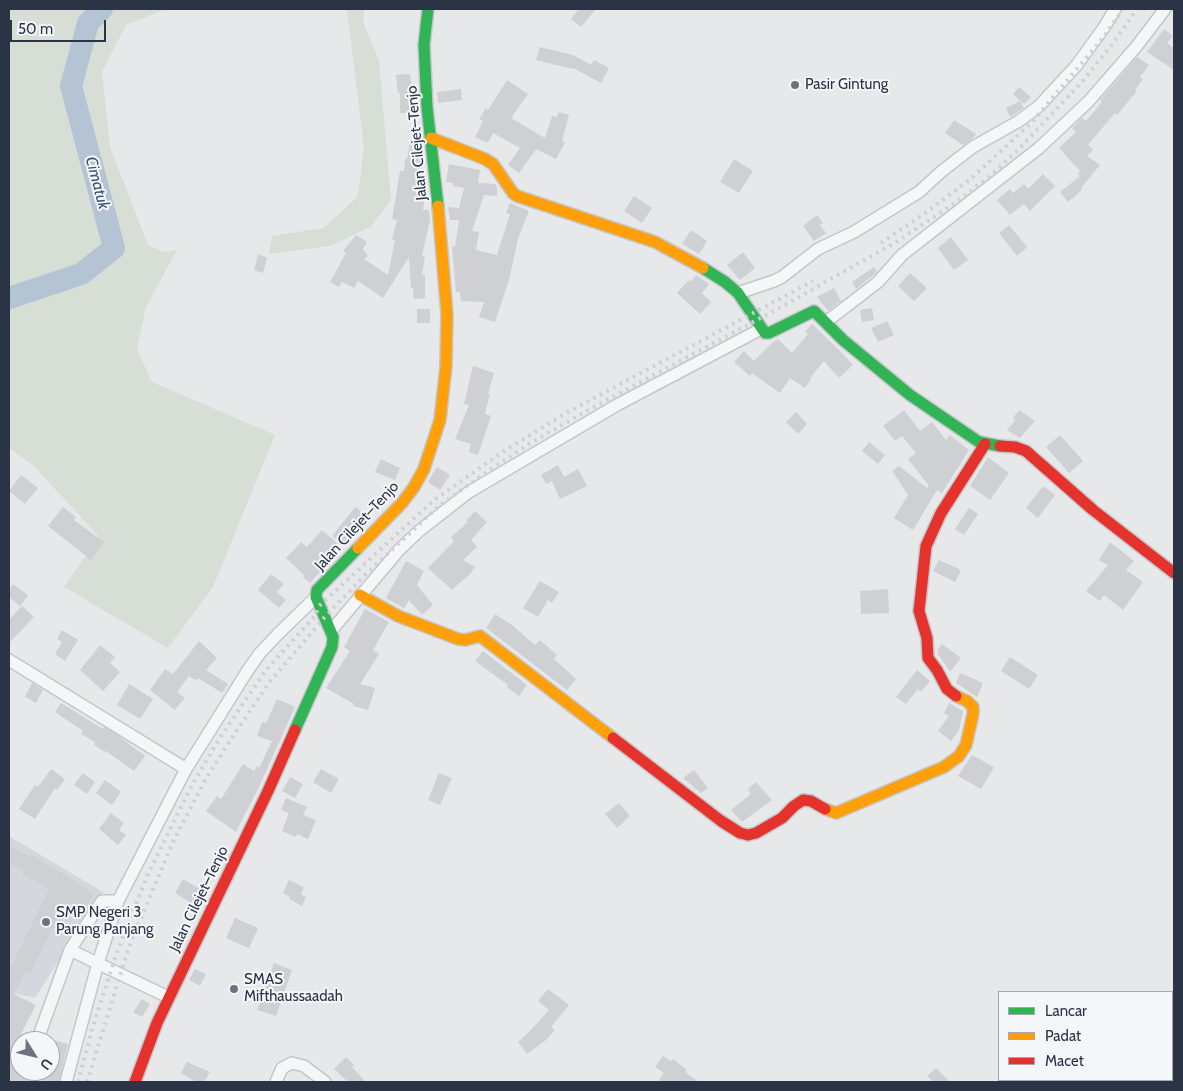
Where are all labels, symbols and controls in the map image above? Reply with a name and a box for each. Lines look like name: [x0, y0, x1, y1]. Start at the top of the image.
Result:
scale bar: [12, 10, 109, 42]
text: 50 m: [18, 20, 53, 38]
place label: Pasir Gintung: [805, 76, 888, 94]
marker: Pasir Gintung: [789, 79, 801, 91]
street label: Jalan Cilejet–Tenjo: [403, 85, 431, 201]
water label: Cimatuk: [81, 155, 113, 211]
street label: Jalan Cilejet–Tenjo: [311, 478, 403, 574]
street label: Jalan Cilejet–Tenjo: [166, 843, 232, 955]
place label: SMP Negeri 3 Parung Panjang: [56, 904, 154, 939]
marker: SMP Negeri 3 Parung Panjang: [40, 916, 52, 928]
place label: SMAS Mifthaussaadah: [244, 971, 343, 1006]
marker: SMAS Mifthaussaadah: [228, 983, 240, 995]
legend: [998, 991, 1173, 1081]
text: Lancar: [1045, 1002, 1087, 1020]
text: Padat: [1045, 1027, 1081, 1045]
north arrow: [10, 1031, 60, 1081]
text: Macet: [1045, 1052, 1084, 1070]
text: U: [36, 1055, 57, 1074]

